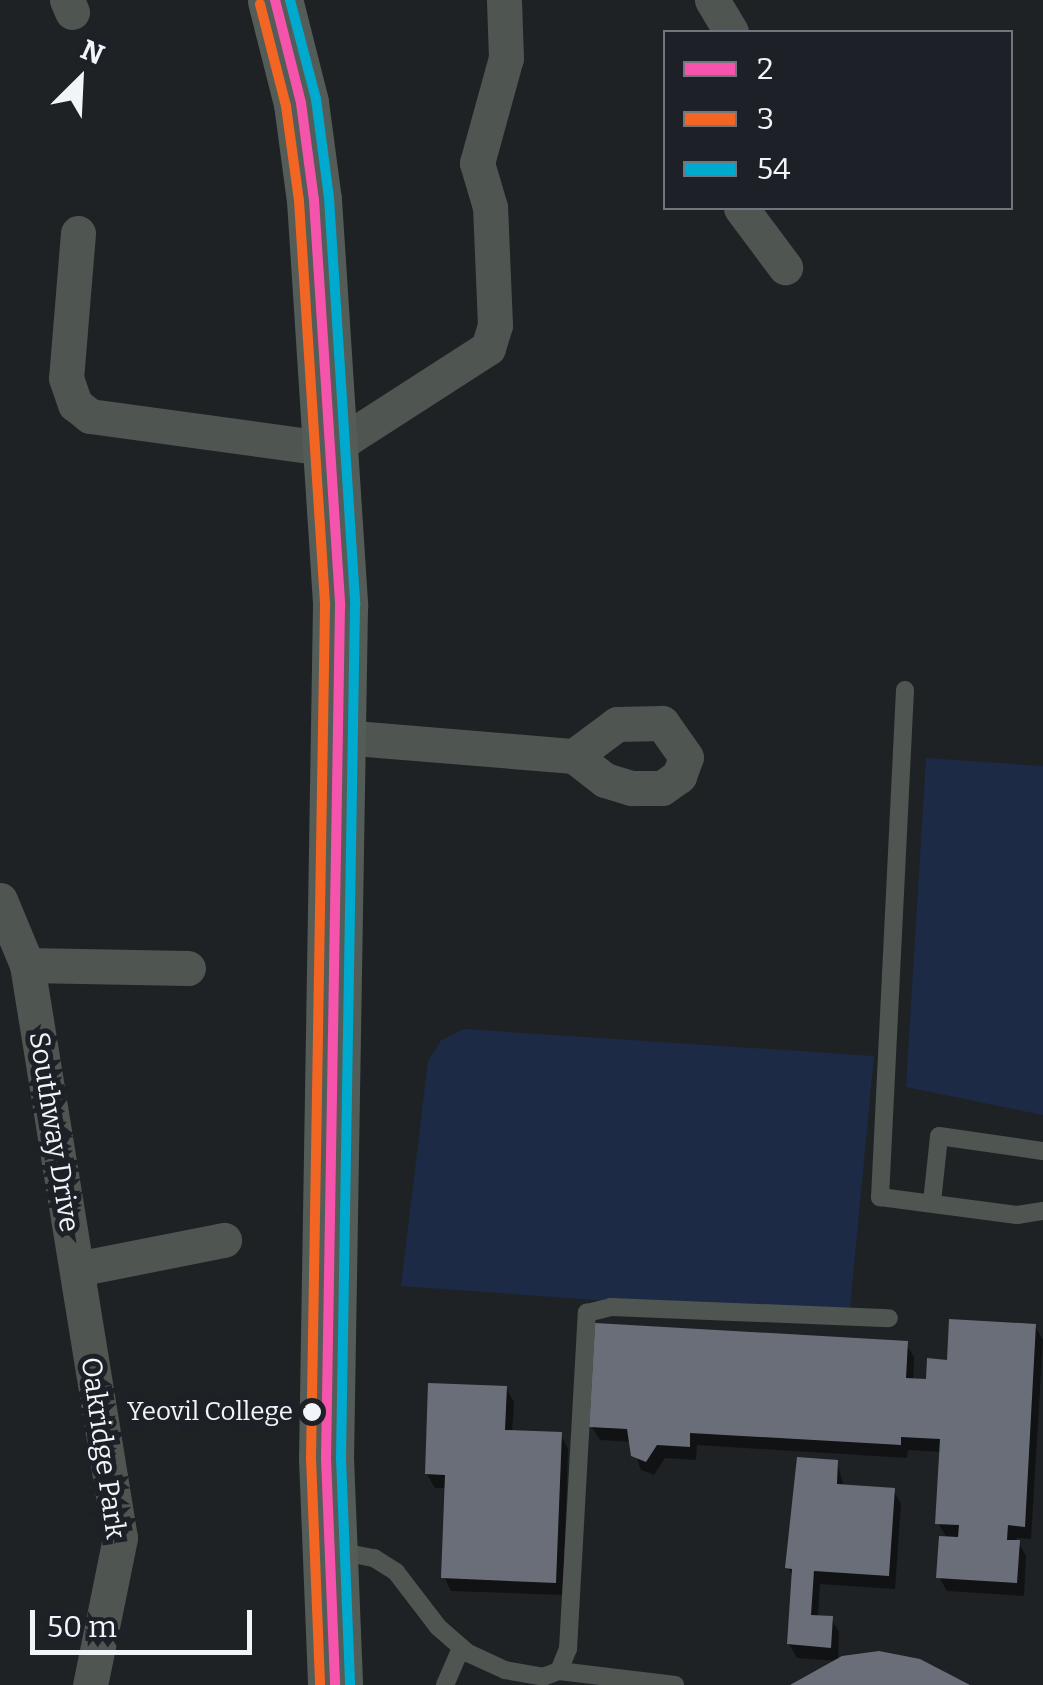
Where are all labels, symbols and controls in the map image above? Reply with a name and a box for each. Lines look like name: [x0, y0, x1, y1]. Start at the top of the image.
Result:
north arrow: [30, 30, 130, 130]
legend: [663, 30, 1013, 210]
text: N: [76, 33, 109, 72]
text: 2: [757, 51, 773, 87]
text: 3: [757, 101, 774, 137]
text: 54: [757, 151, 791, 187]
street label: Southway Drive: [22, 1030, 86, 1234]
street label: Oakridge Park: [74, 1355, 132, 1541]
place label: Yeovil College: [127, 1396, 293, 1428]
marker: Yeovil College: [302, 1402, 322, 1422]
scale bar: [35, 1590, 258, 1652]
text: 50 m: [47, 1609, 117, 1645]

